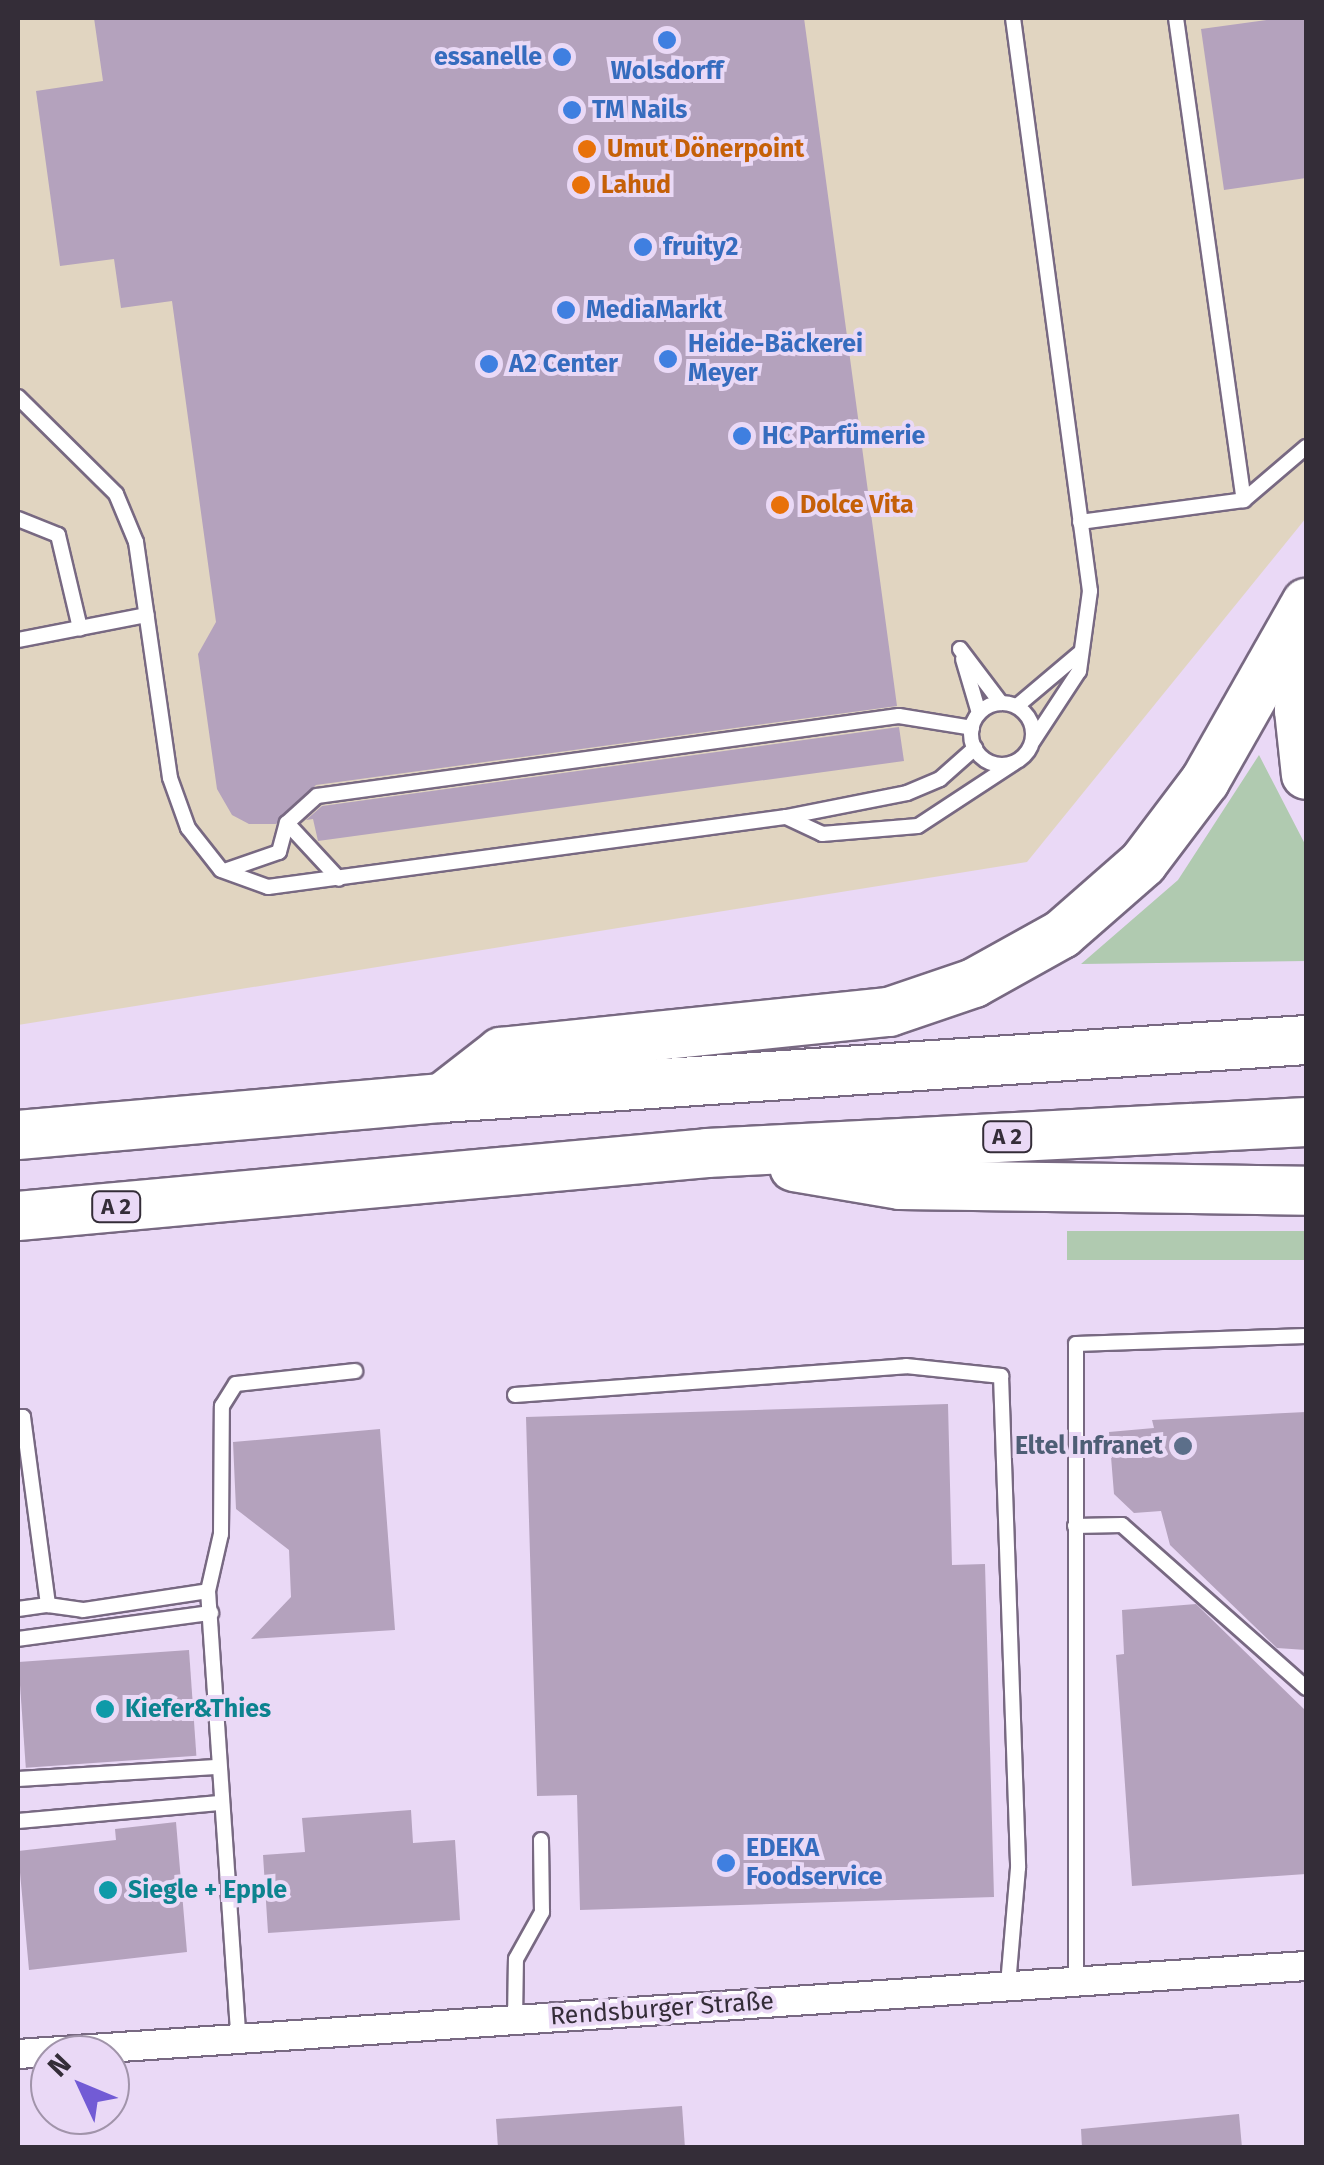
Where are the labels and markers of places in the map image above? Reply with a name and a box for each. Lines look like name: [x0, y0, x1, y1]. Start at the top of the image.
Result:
marker: Wolsdorff: [656, 29, 678, 51]
place label: essanelle: [434, 42, 542, 72]
marker: essanelle: [551, 46, 573, 68]
place label: Wolsdorff: [611, 56, 723, 86]
place label: TM Nails: [592, 95, 687, 125]
marker: TM Nails: [561, 99, 583, 121]
place label: Umut Dönerpoint: [607, 134, 804, 164]
marker: Umut Dönerpoint: [576, 138, 598, 160]
place label: Lahud: [601, 170, 671, 200]
marker: Lahud: [570, 174, 592, 196]
place label: fruity2: [663, 232, 738, 262]
marker: fruity2: [632, 236, 654, 258]
place label: MediaMarkt: [586, 295, 722, 325]
marker: MediaMarkt: [555, 299, 577, 321]
place label: Heide-Bäckerei Meyer: [688, 330, 863, 389]
marker: Heide-Bäckerei Meyer: [657, 348, 679, 370]
place label: A2 Center: [509, 349, 618, 379]
marker: A2 Center: [478, 353, 500, 375]
place label: HC Parfümerie: [762, 421, 925, 451]
marker: HC Parfümerie: [731, 425, 753, 447]
place label: Dolce Vita: [800, 490, 914, 520]
marker: Dolce Vita: [769, 494, 791, 516]
place label: Eltel Infranet: [1015, 1431, 1163, 1461]
marker: Eltel Infranet: [1172, 1435, 1194, 1457]
place label: Kiefer&Thies: [125, 1694, 271, 1724]
marker: Kiefer&Thies: [94, 1698, 116, 1720]
place label: EDEKA Foodservice: [746, 1834, 883, 1893]
marker: EDEKA Foodservice: [715, 1852, 737, 1874]
place label: Siegle + Epple: [128, 1875, 287, 1905]
marker: Siegle + Epple: [97, 1879, 119, 1901]

